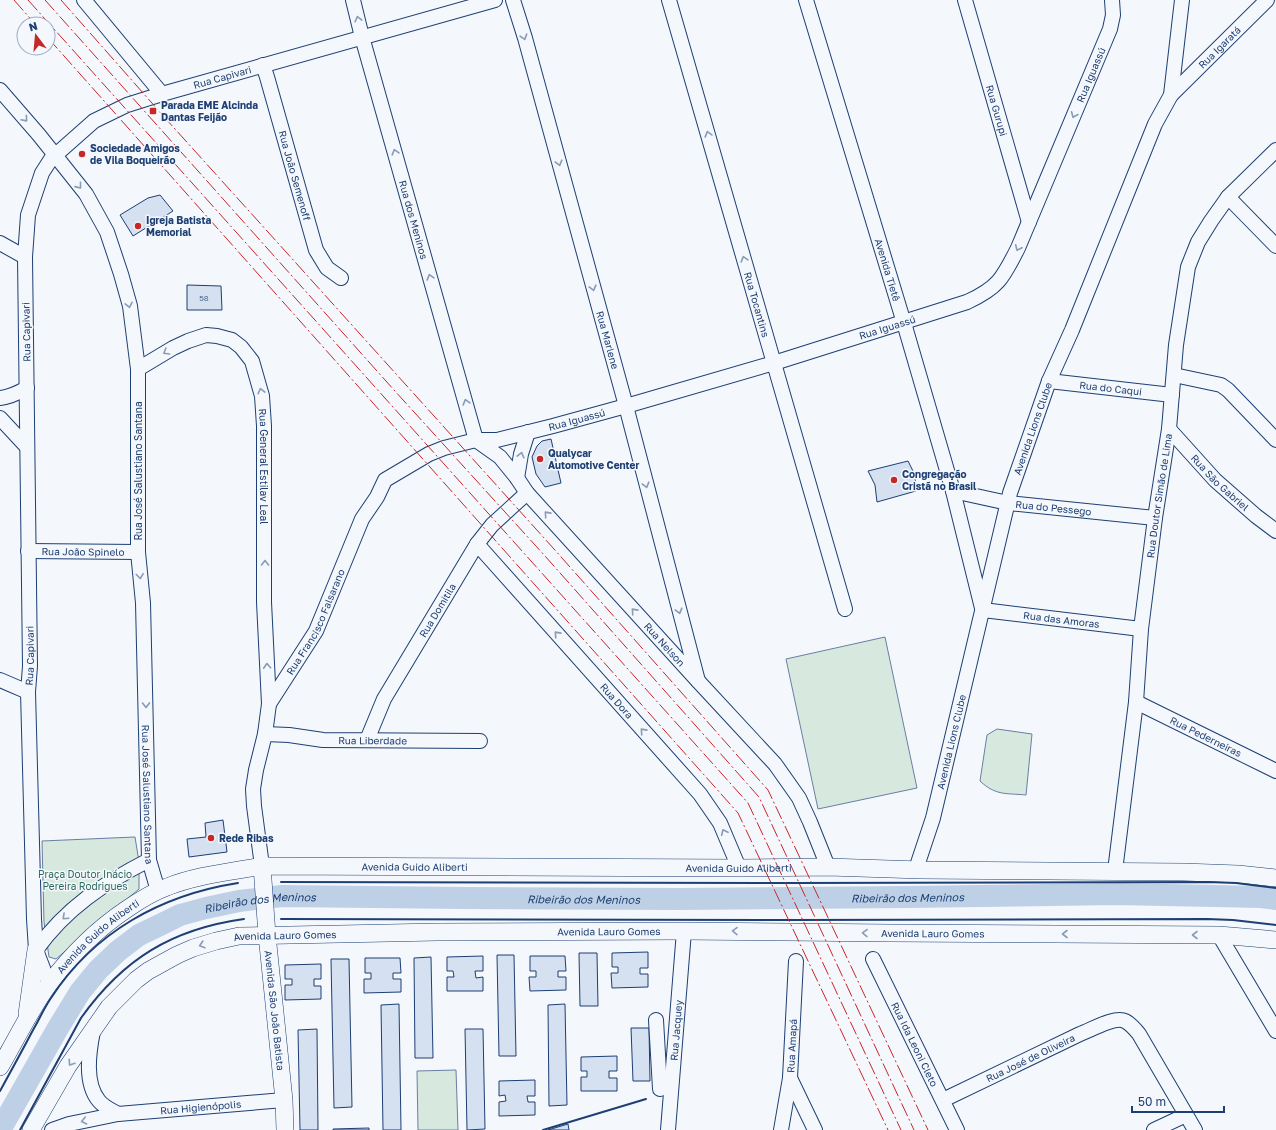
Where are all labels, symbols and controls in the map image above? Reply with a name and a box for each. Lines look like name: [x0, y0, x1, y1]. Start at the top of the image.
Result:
north arrow: [16, 16, 56, 56]
one-way arrow: [354, 16, 362, 22]
text: N: [27, 19, 39, 33]
street label: Rua Igaratá: [1196, 24, 1243, 71]
one-way arrow: [519, 34, 528, 41]
street label: Rua Iguassú: [1074, 46, 1108, 104]
street label: Rua Capivari: [192, 63, 253, 91]
street label: Rua Gurupi: [984, 83, 1010, 138]
place label: Parada EME Alcinda Dantas Feijão: [161, 99, 258, 123]
marker: Parada EME Alcinda Dantas Feijão: [148, 106, 158, 116]
one-way arrow: [1071, 111, 1079, 119]
one-way arrow: [21, 115, 28, 122]
street label: Rua João Semenoff: [276, 129, 313, 222]
one-way arrow: [704, 131, 713, 138]
place label: Sociedade Amigos de Vila Boqueirão: [90, 142, 180, 166]
marker: Sociedade Amigos de Vila Boqueirão: [77, 149, 87, 159]
one-way arrow: [391, 149, 400, 156]
one-way arrow: [554, 159, 563, 166]
street label: Rua dos Meninos: [397, 179, 431, 261]
one-way arrow: [75, 182, 82, 189]
place label: Igreja Batista Memorial: [146, 214, 211, 238]
marker: Igreja Batista Memorial: [133, 221, 143, 231]
street label: Avenida Tietê: [873, 237, 903, 303]
one-way arrow: [1015, 244, 1023, 252]
one-way arrow: [740, 255, 749, 262]
street label: Rua Tocantins: [742, 270, 772, 339]
one-way arrow: [426, 274, 435, 281]
one-way arrow: [588, 284, 597, 291]
house number: 58: [199, 293, 209, 303]
street label: Rua Capivari: [19, 302, 33, 362]
one-way arrow: [125, 302, 133, 308]
street label: Rua Marlene: [594, 310, 622, 371]
street label: Rua Iguassú: [858, 313, 917, 342]
one-way arrow: [163, 347, 170, 354]
street label: Rua do Caqui: [1079, 378, 1143, 398]
street label: Avenida Lions Clube: [1011, 381, 1054, 476]
one-way arrow: [257, 388, 265, 394]
one-way arrow: [462, 399, 471, 406]
street label: Rua José Salustiano Santana: [132, 401, 144, 541]
street label: Rua Iguassú: [547, 406, 606, 433]
street label: Rua General Estilav Leal: [257, 408, 270, 524]
street label: Rua Doutor Simão de Lima: [1144, 433, 1174, 559]
place label: Qualycar Automotive Center: [548, 447, 639, 471]
one-way arrow: [517, 452, 525, 458]
street label: Rua São Gabriel: [1189, 452, 1251, 513]
marker: Qualycar Automotive Center: [535, 454, 545, 464]
place label: Congregação Cristã no Brasil: [902, 468, 977, 492]
marker: Congregação Cristã no Brasil: [889, 475, 899, 485]
one-way arrow: [642, 482, 650, 488]
street label: Rua do Pessego: [1015, 498, 1092, 517]
one-way arrow: [544, 512, 551, 519]
street label: Rua João Spinelo: [42, 545, 124, 558]
one-way arrow: [261, 560, 269, 566]
street label: Rua Francisco Falsarano: [284, 567, 347, 677]
one-way arrow: [135, 573, 144, 579]
street label: Rua Domitila: [416, 581, 458, 639]
one-way arrow: [674, 607, 683, 614]
one-way arrow: [631, 608, 639, 616]
street label: Rua das Amoras: [1023, 609, 1100, 630]
street label: Rua Nelson: [642, 620, 688, 669]
street label: Rua Capivari: [23, 626, 36, 686]
one-way arrow: [554, 631, 561, 639]
one-way arrow: [263, 663, 272, 669]
street label: Rua Dora: [598, 681, 636, 721]
street label: Avenida Lions Clube: [934, 693, 968, 790]
one-way arrow: [141, 702, 150, 708]
street label: Rua Pederneiras: [1168, 714, 1244, 759]
street label: Rua José Salustiano Santana: [140, 725, 156, 865]
one-way arrow: [641, 728, 648, 736]
street label: Rua Liberdade: [338, 734, 407, 747]
one-way arrow: [721, 829, 729, 837]
place label: Rede Ribas: [219, 832, 274, 844]
marker: Rede Ribas: [206, 833, 216, 843]
street label: Avenida Guido Aliberti: [362, 860, 468, 873]
street label: Avenida Guido Aliberti: [686, 861, 792, 874]
park label: Praça Doutor Inácio Pereira Rodrigues: [38, 868, 132, 892]
water label: Ribeirão dos Meninos: [203, 889, 317, 915]
water label: Ribeirão dos Meninos: [851, 890, 965, 904]
water label: Ribeirão dos Meninos: [527, 892, 641, 905]
street label: Avenida Guido Aliberti: [54, 897, 141, 976]
one-way arrow: [62, 912, 70, 919]
street label: Avenida Lauro Gomes: [557, 925, 661, 938]
one-way arrow: [732, 927, 738, 935]
street label: Avenida Lauro Gomes: [881, 927, 985, 940]
street label: Avenida Lauro Gomes: [232, 928, 337, 943]
one-way arrow: [862, 929, 868, 937]
one-way arrow: [1062, 930, 1068, 938]
one-way arrow: [1192, 931, 1198, 939]
one-way arrow: [198, 941, 205, 949]
street label: Avenida São João Batista: [263, 950, 287, 1071]
street label: Rua Jacquey: [668, 999, 684, 1061]
street label: Rua Ida Leoni Cleto: [889, 1000, 941, 1089]
street label: Rua Amapá: [784, 1019, 799, 1073]
street label: Rua José de Oliveira: [984, 1031, 1077, 1084]
one-way arrow: [68, 1059, 76, 1066]
scale bar: [1132, 1088, 1224, 1114]
text: 50 m: [1138, 1094, 1166, 1109]
street label: Rua Higienópolis: [160, 1098, 242, 1116]
one-way arrow: [81, 1116, 87, 1124]

